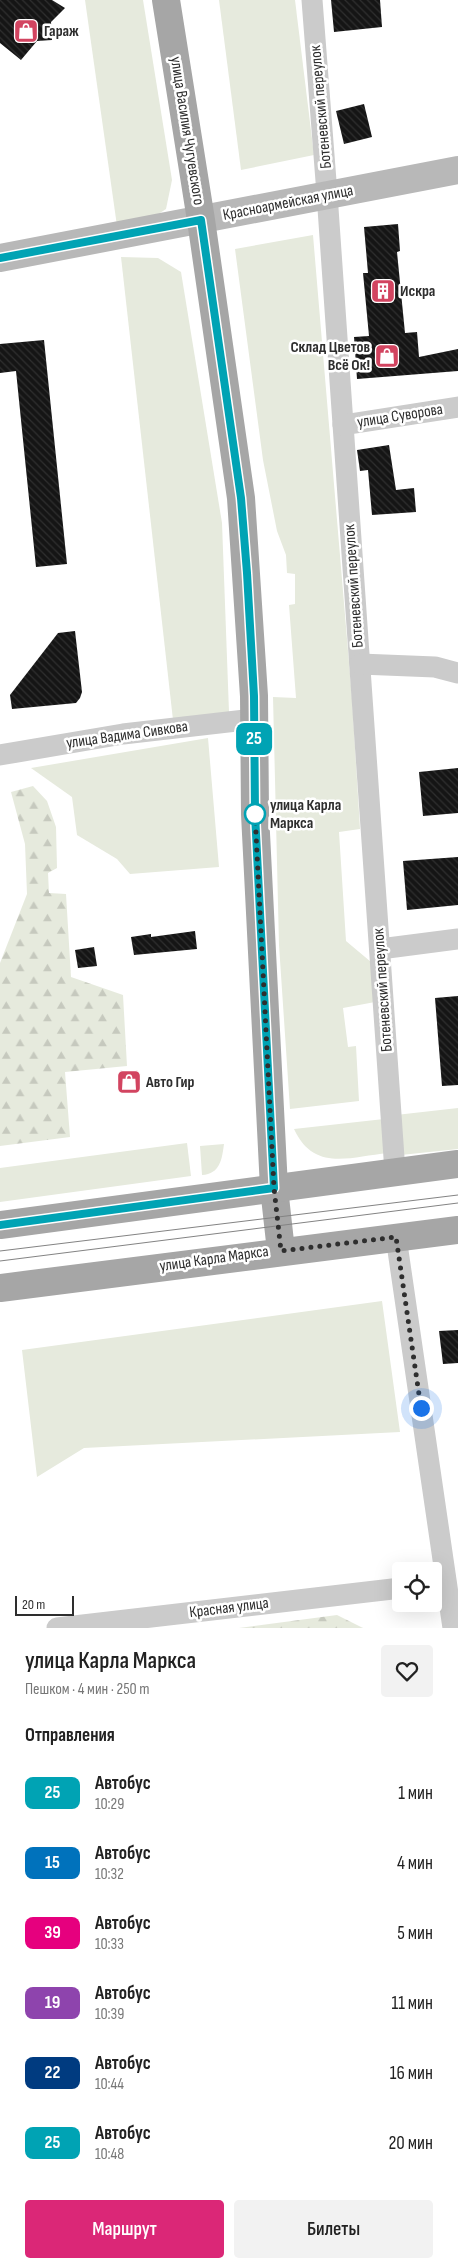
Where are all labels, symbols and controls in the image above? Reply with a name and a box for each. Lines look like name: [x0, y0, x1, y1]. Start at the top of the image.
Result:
shop icon: Гараж: [13, 18, 39, 44]
place label: Гараж: [44, 22, 79, 41]
street label: Ботеневский переулок: [306, 44, 336, 170]
street label: улица Василия Чугуевского: [166, 55, 208, 207]
street label: Красноармейская улица: [221, 181, 355, 225]
building icon: Искра: [370, 278, 396, 304]
place label: Искра: [400, 282, 435, 301]
place label: Склад Цветов Всё Ок!: [290, 338, 370, 375]
shop icon: Склад Цветов Всё Ок!: [374, 343, 400, 369]
street label: улица Суворова: [356, 400, 444, 432]
street label: Ботеневский переулок: [340, 523, 368, 648]
street label: улица Вадима Сивкова: [65, 717, 189, 753]
line badge: 25: [232, 723, 276, 755]
text: 25: [246, 728, 262, 749]
place label: улица Карла Маркса: [270, 796, 341, 833]
marker: улица Карла Маркса: [244, 803, 266, 825]
street label: Ботеневский переулок: [369, 927, 397, 1052]
shop icon: Авто Гир: [116, 1069, 142, 1095]
place label: Авто Гир: [145, 1073, 195, 1092]
street label: улица Карла Маркса: [158, 1242, 270, 1276]
your location: [409, 1396, 434, 1421]
map controls: [392, 1562, 442, 1612]
button: locate: [392, 1562, 442, 1612]
scale bar: [15, 1593, 74, 1616]
street label: Красная улица: [188, 1594, 270, 1622]
text: 20 m: [22, 1596, 45, 1613]
button: heart: [381, 1645, 433, 1697]
text: улица Карла Маркса: [25, 1646, 196, 1675]
text: Пешком · 4 мин · 250 m: [25, 1680, 150, 1699]
text: Отправления: [25, 1724, 115, 1747]
text: Автобус: [95, 1772, 151, 1795]
text: 25: [45, 1782, 60, 1803]
text: 1 мин: [398, 1782, 433, 1805]
text: 10:29: [95, 1795, 124, 1814]
text: Автобус: [95, 1842, 151, 1865]
text: 15: [45, 1852, 60, 1873]
text: 4 мин: [397, 1852, 433, 1875]
text: 10:32: [95, 1865, 124, 1884]
text: Автобус: [95, 1912, 151, 1935]
text: 39: [44, 1922, 61, 1943]
text: 5 мин: [397, 1922, 433, 1945]
text: 10:33: [95, 1935, 124, 1954]
text: Автобус: [95, 1982, 151, 2005]
text: 19: [45, 1992, 60, 2013]
text: 11 мин: [392, 1992, 433, 2015]
text: 10:39: [95, 2005, 124, 2024]
text: Автобус: [95, 2052, 151, 2075]
text: 22: [45, 2062, 60, 2083]
text: 16 мин: [390, 2062, 433, 2085]
text: 10:44: [95, 2075, 124, 2094]
text: Автобус: [95, 2122, 151, 2145]
text: 25: [45, 2132, 60, 2153]
text: 20 мин: [389, 2132, 433, 2155]
text: 10:48: [95, 2145, 124, 2164]
button: Маршрут: [25, 2200, 224, 2258]
button: Билеты: [234, 2200, 433, 2258]

